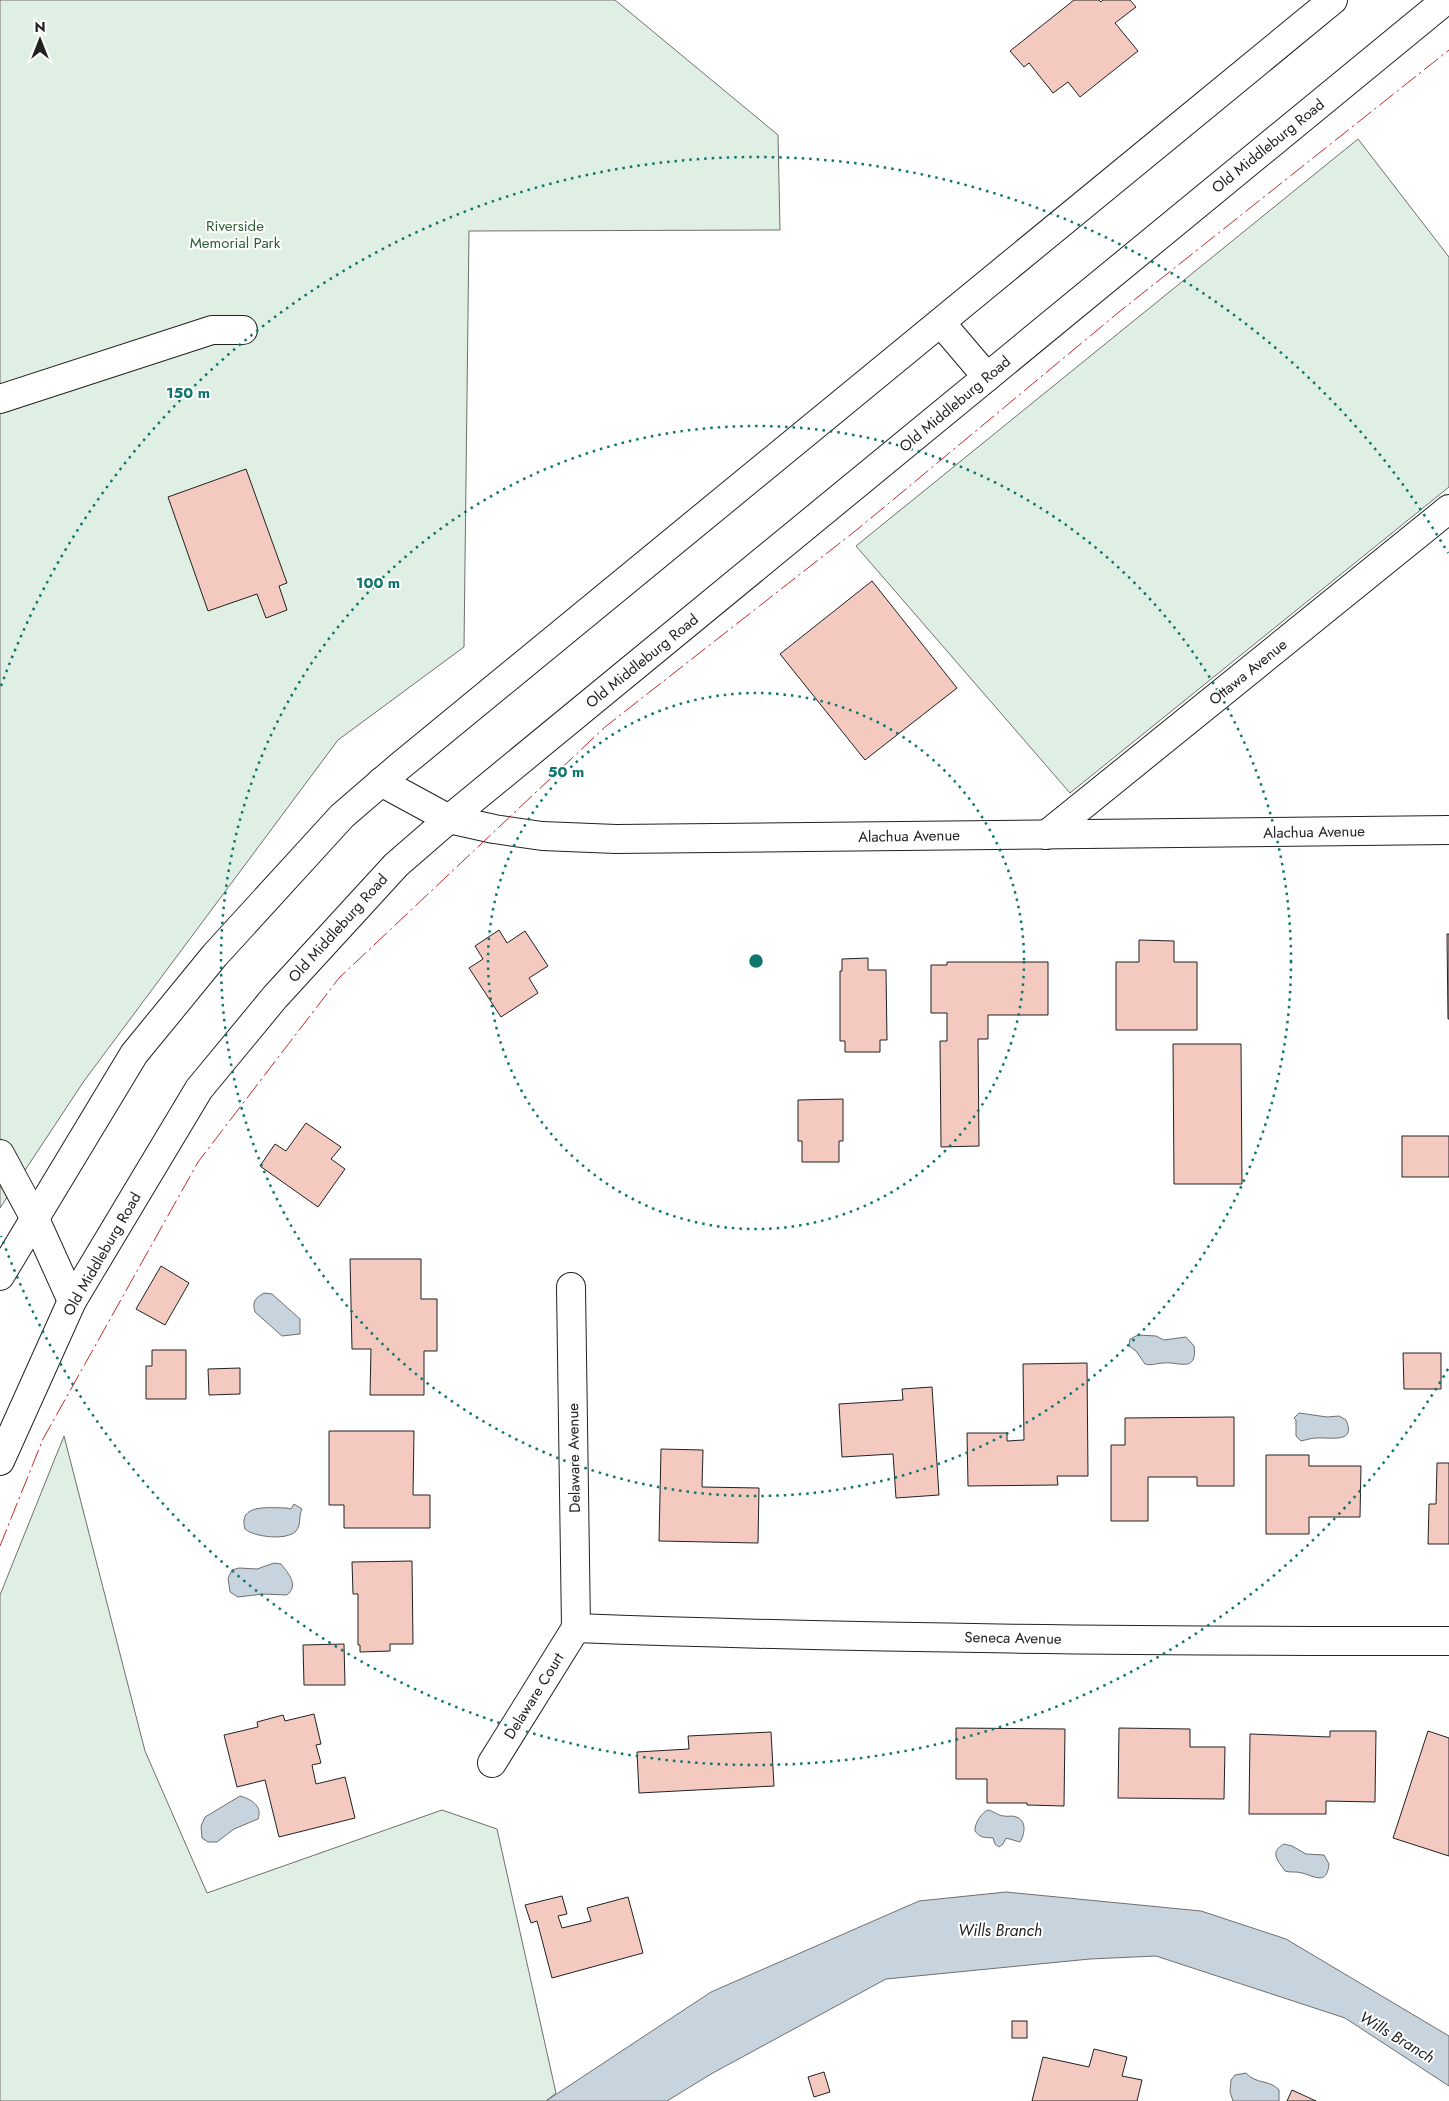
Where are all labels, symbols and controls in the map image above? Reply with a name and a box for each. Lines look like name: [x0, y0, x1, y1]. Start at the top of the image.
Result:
north arrow: [15, 15, 65, 65]
text: N: [34, 17, 46, 37]
street label: Old Middleburg Road: [1207, 94, 1329, 198]
park label: Riverside Memorial Park: [190, 215, 281, 254]
street label: Old Middleburg Road: [895, 351, 1015, 457]
text: 150 m: [166, 382, 210, 404]
text: 100 m: [356, 572, 400, 594]
street label: Old Middleburg Road: [581, 609, 703, 713]
street label: Ottawa Avenue: [1204, 633, 1292, 710]
text: 50 m: [548, 761, 584, 783]
street label: Alachua Avenue: [1263, 820, 1365, 844]
street label: Alachua Avenue: [858, 824, 960, 848]
street label: Old Middleburg Road: [283, 869, 393, 987]
centre of rings: [747, 952, 765, 970]
street label: Old Middleburg Road: [58, 1188, 146, 1320]
street label: Delaware Avenue: [562, 1403, 586, 1513]
street label: Seneca Avenue: [964, 1626, 1062, 1650]
street label: Delaware Court: [499, 1648, 570, 1743]
water label: Wills Branch: [958, 1919, 1042, 1942]
water label: Wills Branch: [1355, 2005, 1439, 2069]

